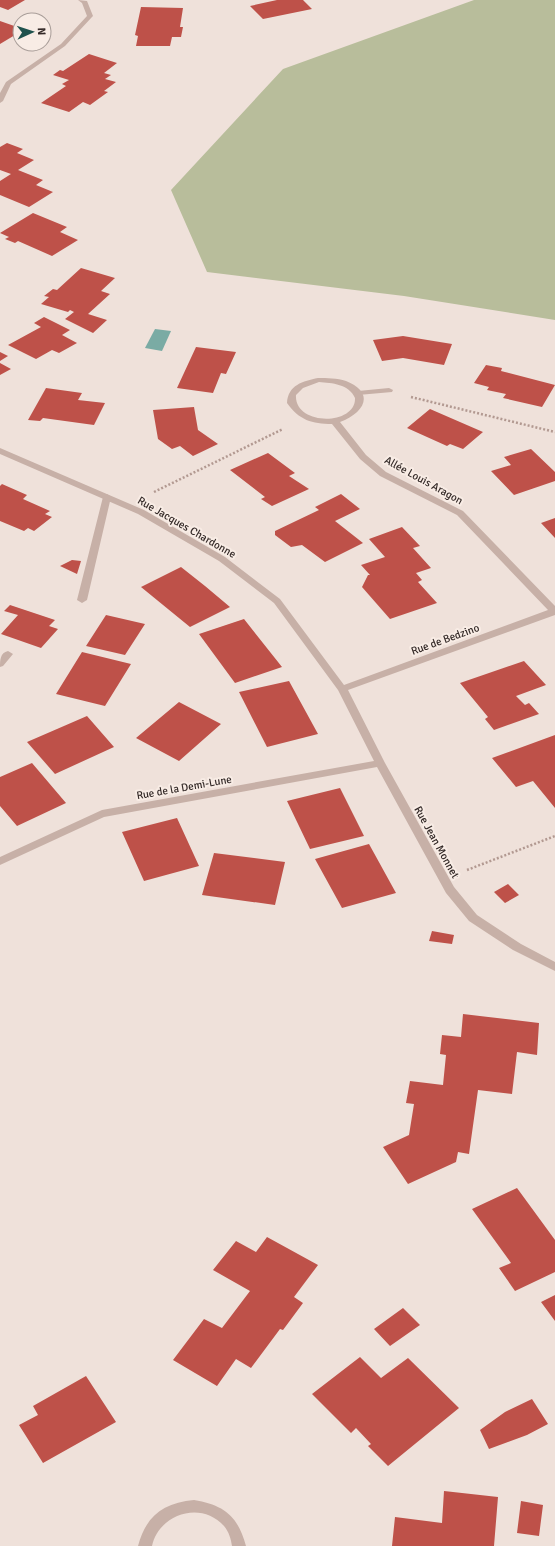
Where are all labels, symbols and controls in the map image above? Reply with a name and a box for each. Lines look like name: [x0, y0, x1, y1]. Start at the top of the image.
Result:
north arrow: [12, 12, 52, 52]
text: N: [35, 27, 48, 36]
street label: Allée Louis Aragon: [382, 454, 465, 507]
street label: Rue Jacques Chardonne: [135, 494, 238, 561]
street label: Rue de Bedzino: [409, 621, 481, 658]
street label: Rue de la Demi-Lune: [135, 773, 233, 802]
street label: Rue Jean Monnet: [411, 804, 462, 881]

